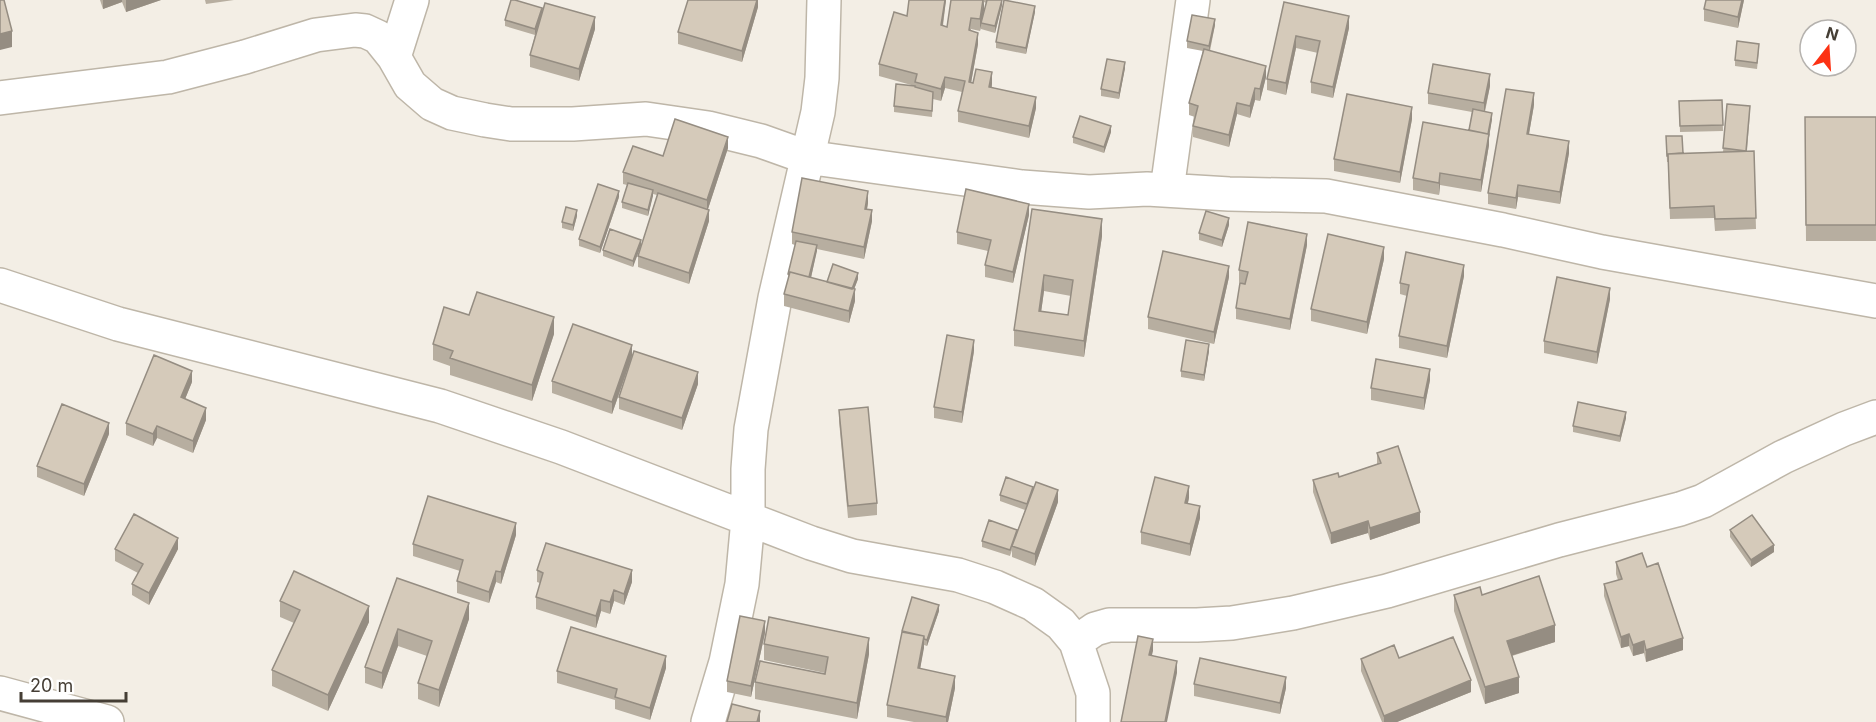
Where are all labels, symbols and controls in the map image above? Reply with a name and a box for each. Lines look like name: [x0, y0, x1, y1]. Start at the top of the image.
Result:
north arrow: [1798, 18, 1858, 78]
text: N: [1824, 22, 1841, 45]
scale bar: [21, 665, 126, 703]
text: 20 m: [30, 675, 73, 696]

